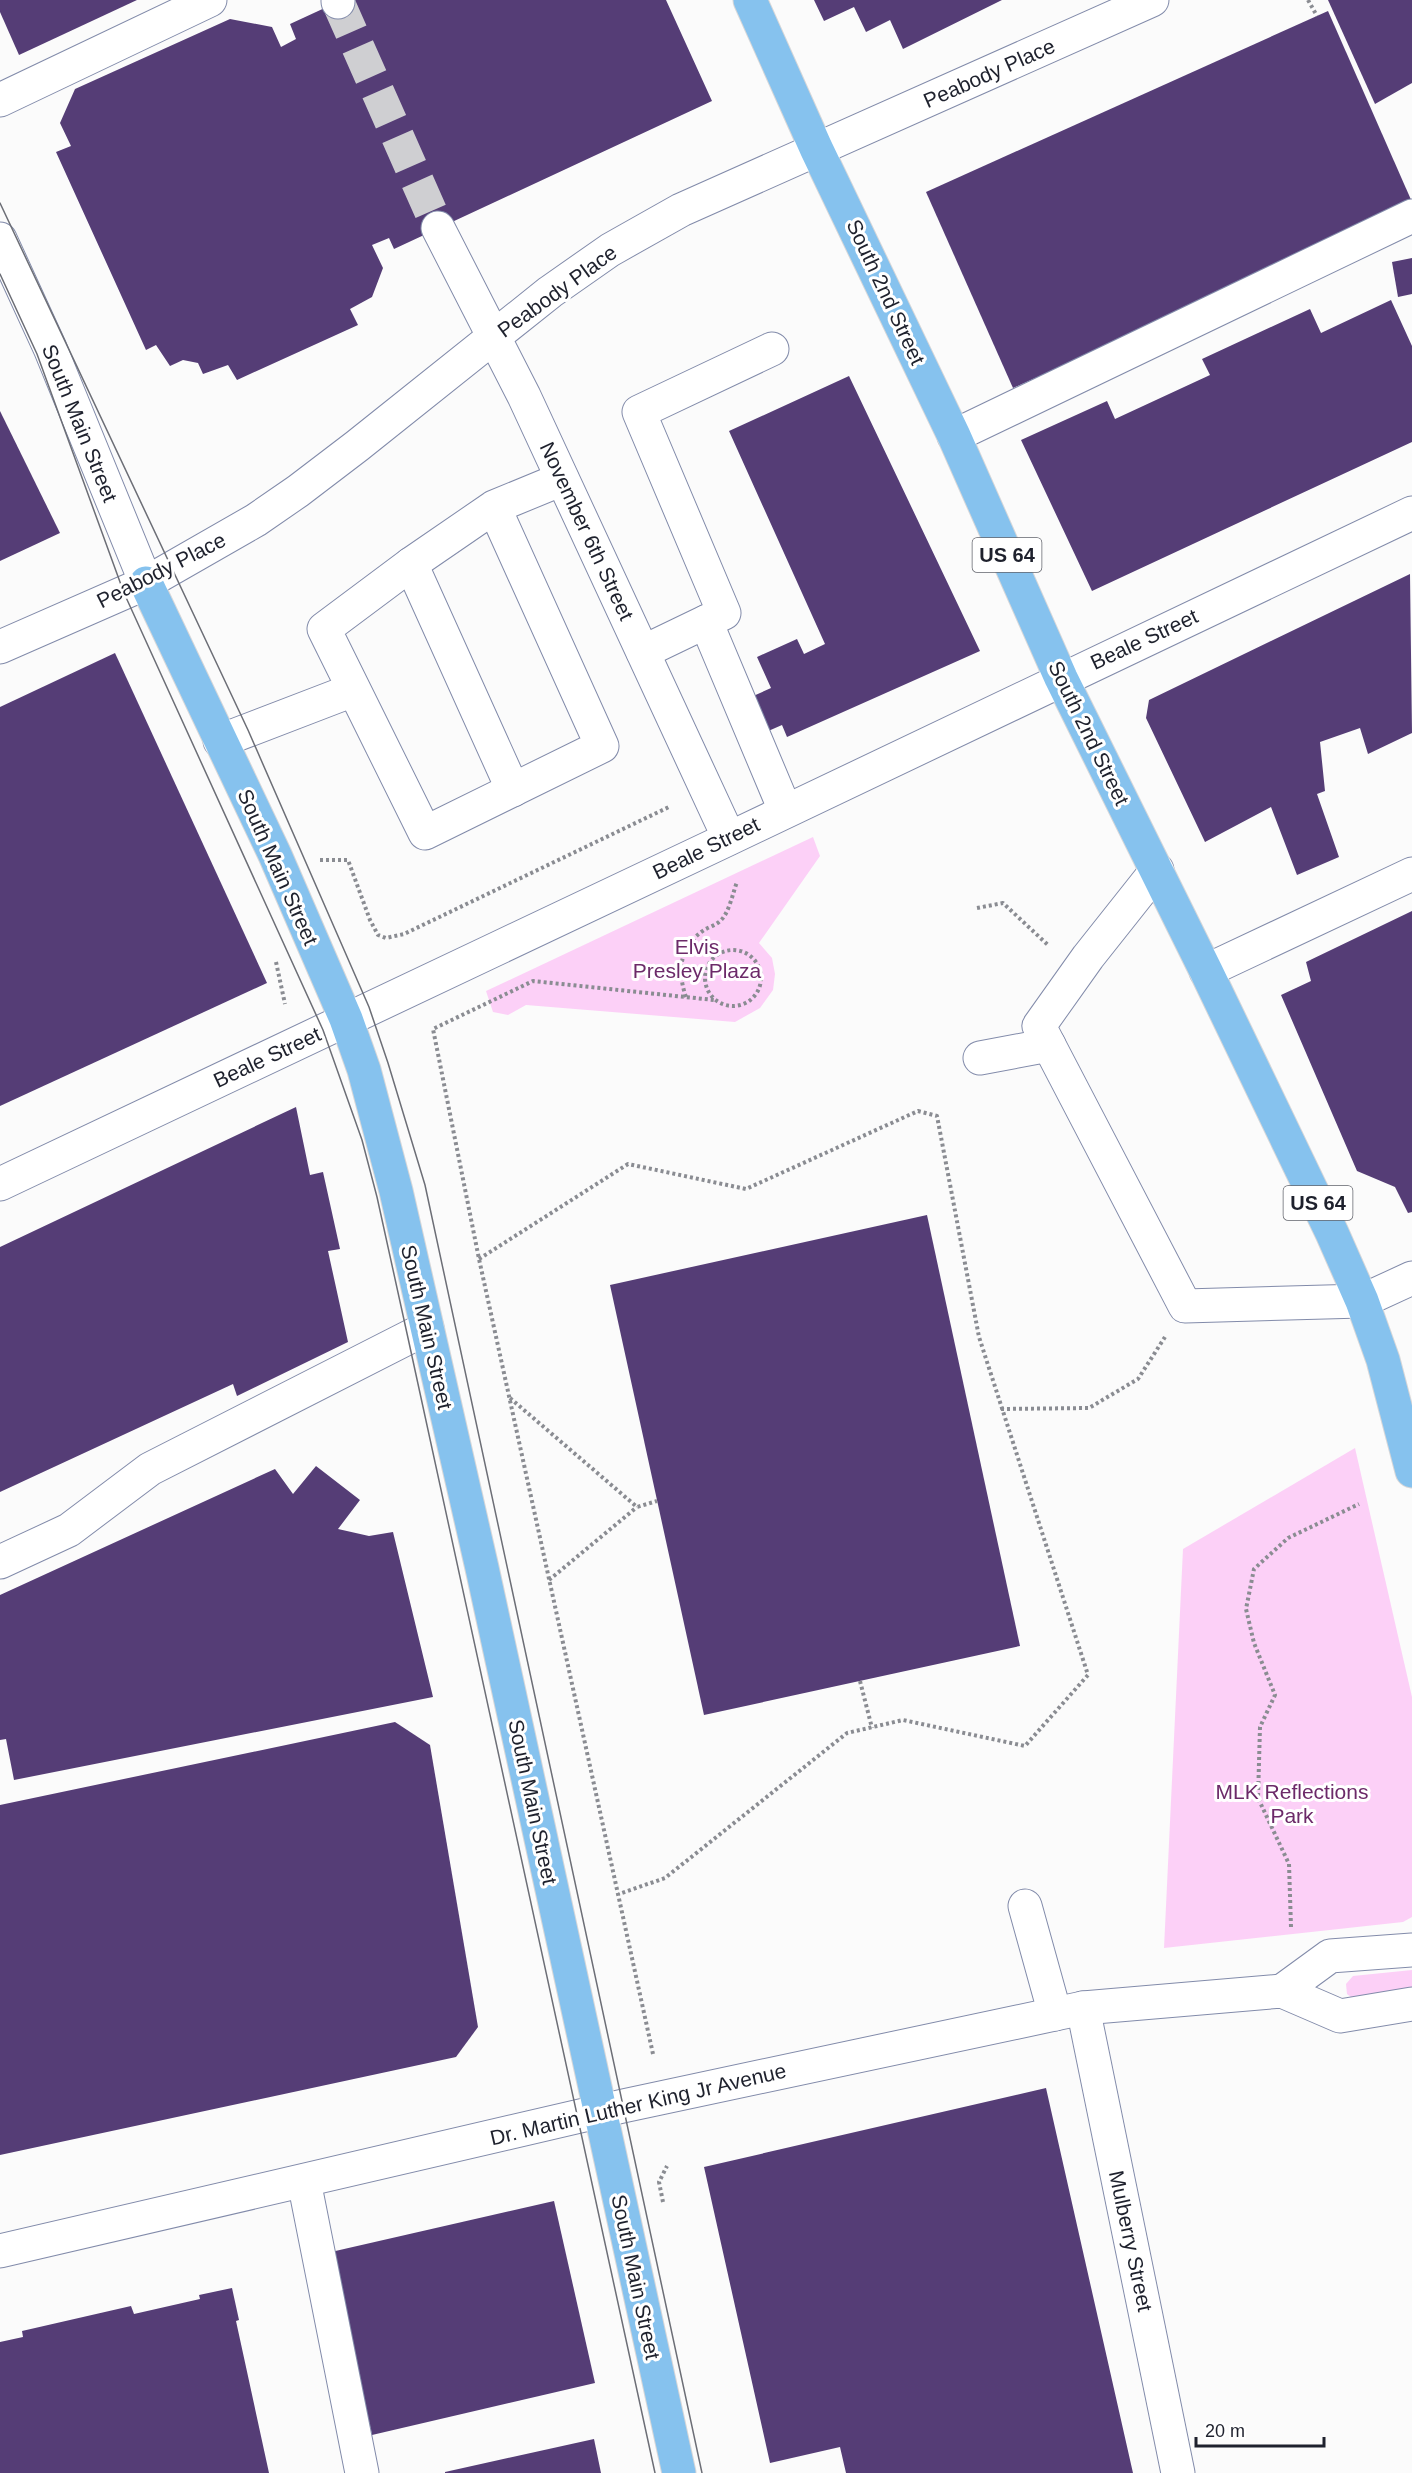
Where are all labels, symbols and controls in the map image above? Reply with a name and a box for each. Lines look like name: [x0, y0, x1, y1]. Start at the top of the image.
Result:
street label: Peabody Place: [920, 34, 1058, 112]
street label: South 2nd Street: [842, 216, 930, 368]
street label: Peabody Place: [493, 240, 621, 342]
street label: South Main Street: [38, 341, 122, 505]
street label: November 6th Street: [536, 438, 638, 624]
street label: Peabody Place: [93, 528, 229, 612]
road number: US 64: [972, 538, 1042, 572]
street label: Beale Street: [1087, 604, 1201, 674]
street label: South 2nd Street: [1044, 657, 1134, 809]
street label: South Main Street: [233, 786, 323, 949]
street label: Beale Street: [649, 812, 763, 884]
park label: Elvis Presley Plaza: [633, 935, 762, 982]
street label: Beale Street: [210, 1022, 324, 1092]
road number: US 64: [1284, 1186, 1352, 1220]
street label: South Main Street: [397, 1243, 457, 1412]
street label: South Main Street: [504, 1717, 562, 1887]
park label: MLK Reflections Park: [1216, 1780, 1368, 1827]
street label: Dr. Martin Luther King Jr Avenue: [488, 2059, 788, 2149]
street label: Mulberry Street: [1105, 2168, 1157, 2314]
street label: South Main Street: [607, 2192, 665, 2362]
scale bar: [1196, 2410, 1324, 2448]
text: 20 m: [1205, 2421, 1245, 2441]

